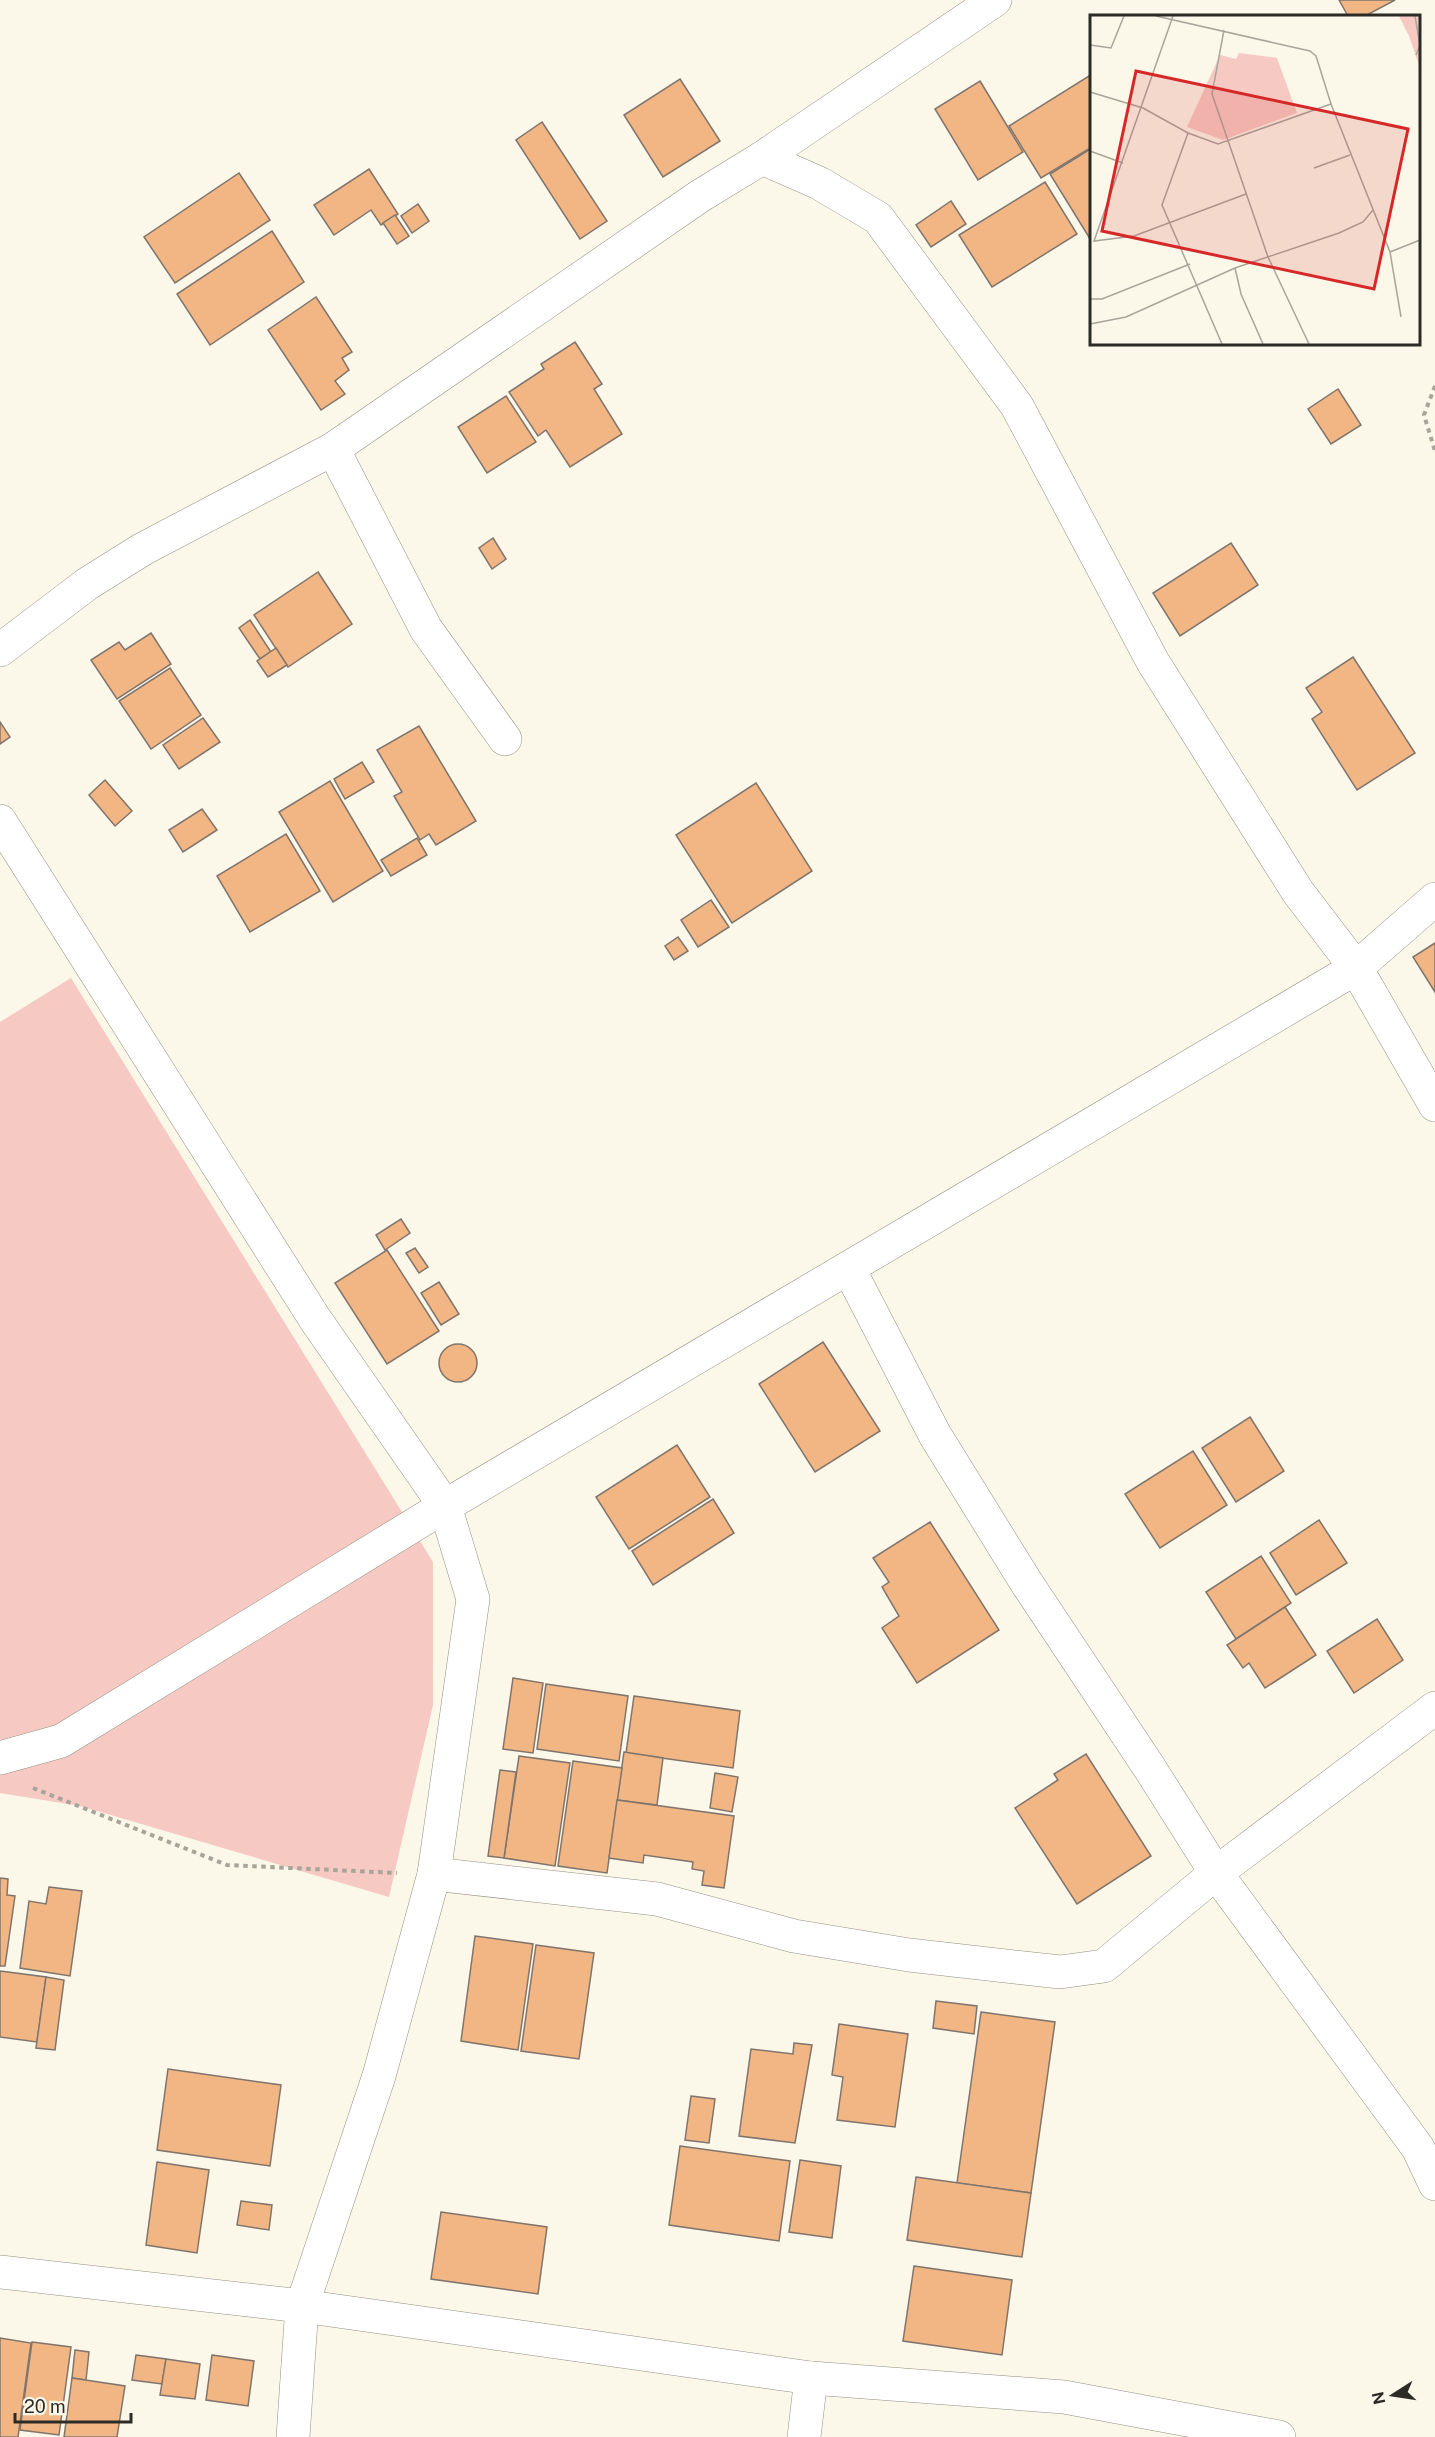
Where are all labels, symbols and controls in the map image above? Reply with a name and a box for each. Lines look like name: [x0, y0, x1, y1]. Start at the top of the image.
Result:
inset map: [1090, 15, 1420, 345]
north arrow: [1363, 2365, 1423, 2425]
scale bar: [15, 2386, 130, 2424]
text: N: [1368, 2390, 1389, 2406]
text: 20 m: [24, 2396, 66, 2417]

